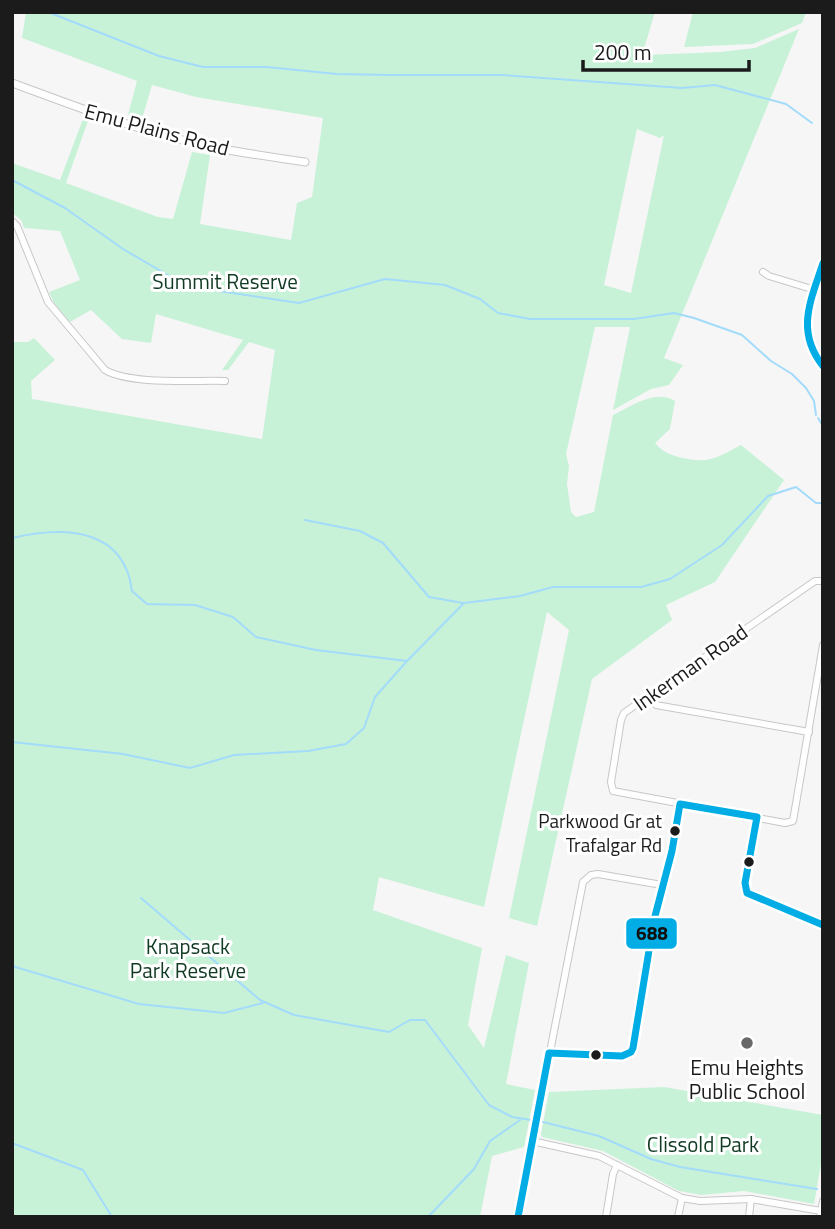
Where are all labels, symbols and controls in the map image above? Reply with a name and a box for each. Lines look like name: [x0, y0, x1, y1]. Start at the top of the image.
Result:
scale bar: [583, 28, 749, 72]
text: 200 m: [594, 36, 651, 68]
street label: Emu Plains Road: [81, 94, 233, 164]
park label: Summit Reserve: [152, 265, 298, 297]
street label: Inkerman Road: [626, 616, 754, 718]
place label: Parkwood Gr at Trafalgar Rd: [538, 806, 662, 859]
marker: Parkwood Gr at Trafalgar Rd: [668, 824, 682, 838]
unlabelled marker: [742, 855, 756, 869]
line badge: 688: [625, 917, 678, 950]
text: 688: [636, 918, 668, 947]
park label: Knapsack Park Reserve: [130, 930, 246, 986]
marker: Emu Heights Public School: [739, 1035, 755, 1051]
unlabelled marker: [589, 1048, 603, 1062]
place label: Emu Heights Public School: [689, 1051, 805, 1107]
park label: Clissold Park: [647, 1128, 759, 1160]

